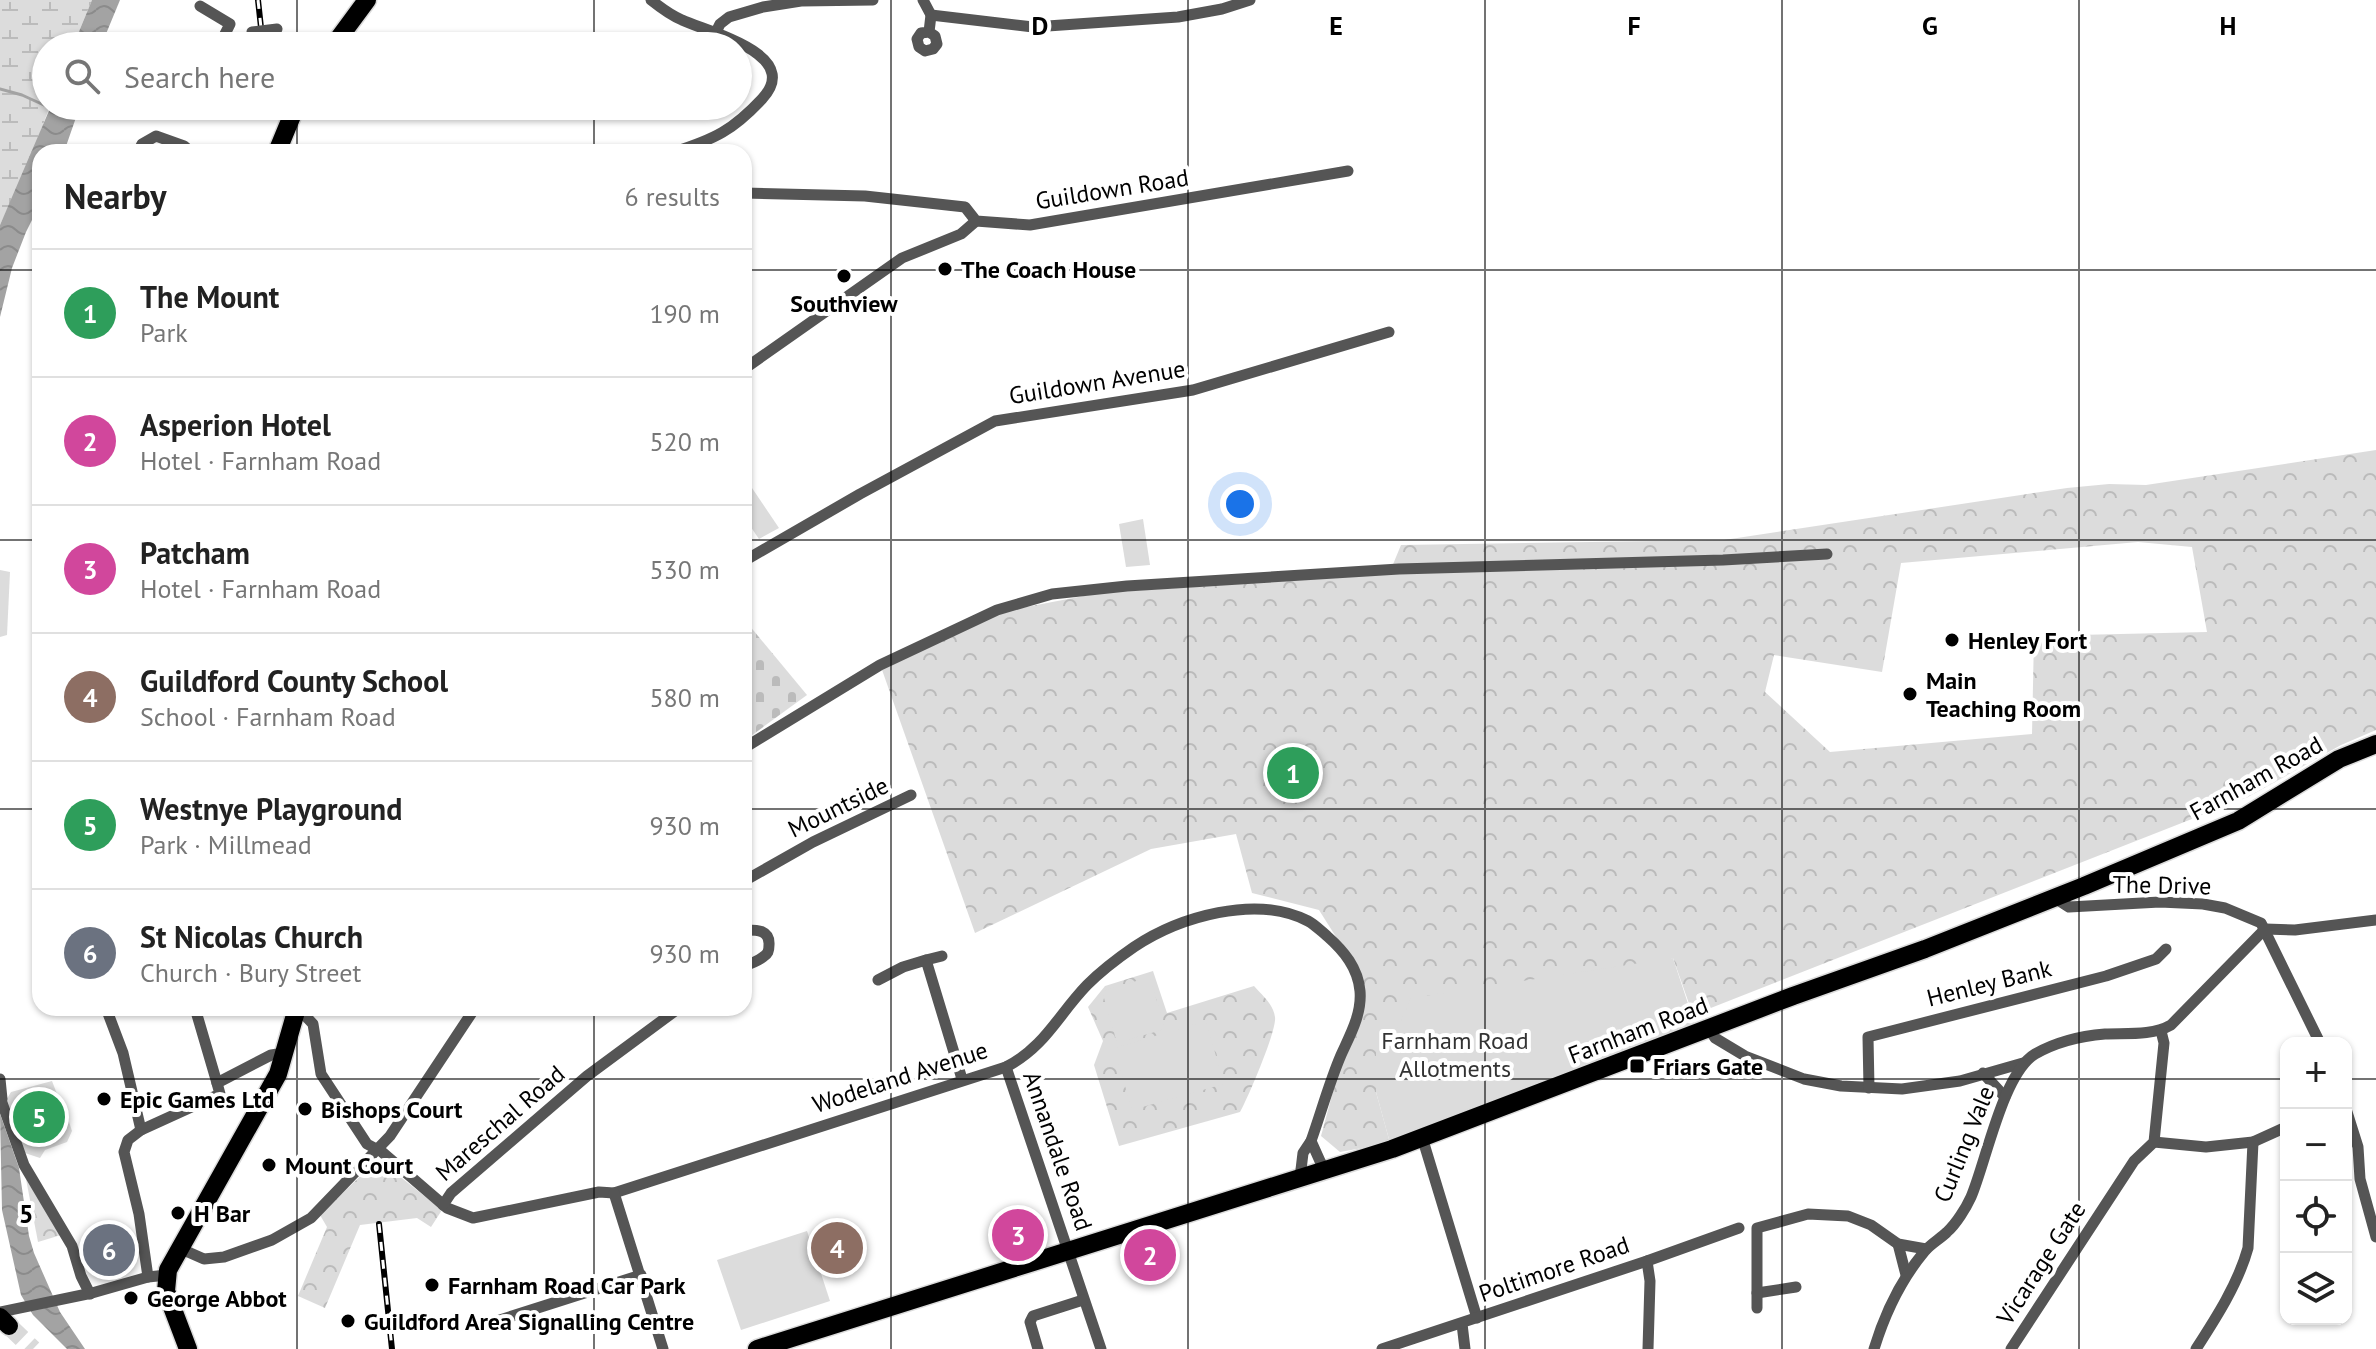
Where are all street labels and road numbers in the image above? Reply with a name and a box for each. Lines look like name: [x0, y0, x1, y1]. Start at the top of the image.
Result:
street label: Guildown Road: [1033, 162, 1191, 216]
street label: Guildown Avenue: [1007, 353, 1187, 411]
street label: Farnham Road: [2184, 729, 2328, 827]
street label: Mountside: [783, 769, 893, 845]
street label: The Drive: [2112, 869, 2212, 901]
street label: Henley Bank: [1923, 952, 2055, 1013]
street label: Farnham Road: [1564, 989, 1712, 1071]
street label: Wodeland Avenue: [808, 1034, 992, 1120]
street label: Mareschal Road: [429, 1058, 571, 1188]
street label: Annandale Road: [1016, 1067, 1100, 1235]
street label: Curling Vale: [1927, 1081, 2001, 1207]
street label: Vicarage Gate: [1989, 1195, 2092, 1331]
street label: Poltimore Road: [1475, 1229, 1633, 1309]

